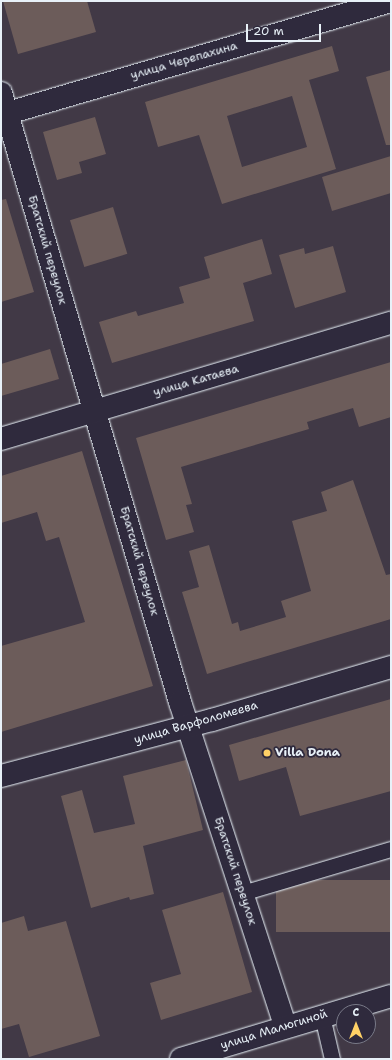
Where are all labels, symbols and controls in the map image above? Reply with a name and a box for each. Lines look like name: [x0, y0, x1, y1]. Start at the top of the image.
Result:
scale bar: [248, 16, 323, 42]
text: 20 m: [253, 23, 284, 39]
street label: улица Черепахина: [129, 39, 239, 83]
street label: Братский переулок: [25, 194, 69, 306]
street label: улица Катаева: [152, 362, 240, 400]
street label: Братский переулок: [117, 505, 161, 617]
street label: улица Варфоломеева: [132, 698, 260, 748]
place label: Villa Dona: [275, 746, 340, 760]
marker: Villa Dona: [262, 748, 272, 758]
street label: Братский переулок: [211, 815, 259, 927]
north arrow: [336, 1004, 376, 1044]
text: С: [353, 1005, 359, 1020]
street label: улица Малюгиной: [219, 1007, 329, 1053]

